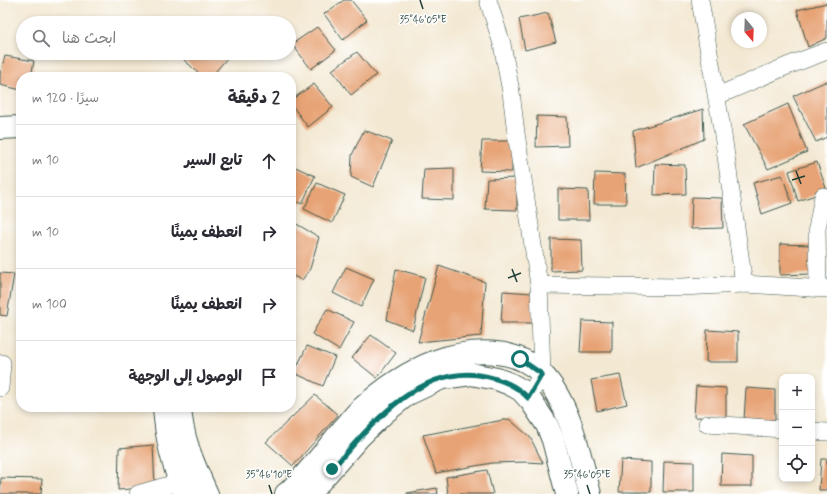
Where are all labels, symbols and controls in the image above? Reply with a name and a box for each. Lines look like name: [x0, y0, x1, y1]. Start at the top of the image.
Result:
north arrow: [731, 12, 767, 48]
text: 35°46'05"E: [399, 13, 447, 27]
search box: [16, 16, 296, 60]
icon: search: [30, 27, 52, 49]
text: ابحث هنا: [62, 29, 116, 49]
text: 2 دقيقة: [228, 87, 280, 109]
text: سيرًا · 120 m: [32, 90, 99, 107]
icon: ahead: [258, 150, 280, 172]
text: تابع السير: [184, 151, 242, 171]
text: 10 m: [32, 152, 59, 169]
icon: right: [258, 222, 280, 244]
text: انعطف يمينًا: [171, 223, 242, 243]
text: 10 m: [32, 224, 59, 241]
icon: right: [258, 294, 280, 316]
text: انعطف يمينًا: [171, 295, 242, 315]
text: 100 m: [32, 296, 67, 313]
route start: [511, 350, 529, 368]
icon: arrive: [258, 366, 280, 388]
text: الوصول إلى الوجهة: [128, 367, 242, 387]
map controls: [779, 374, 815, 482]
button: +: [779, 374, 815, 410]
button: −: [779, 410, 815, 446]
button: locate: [779, 446, 815, 482]
route end: [323, 460, 341, 478]
text: 35°46'10"E: [246, 468, 292, 482]
text: 35°46'05"E: [563, 468, 611, 482]

